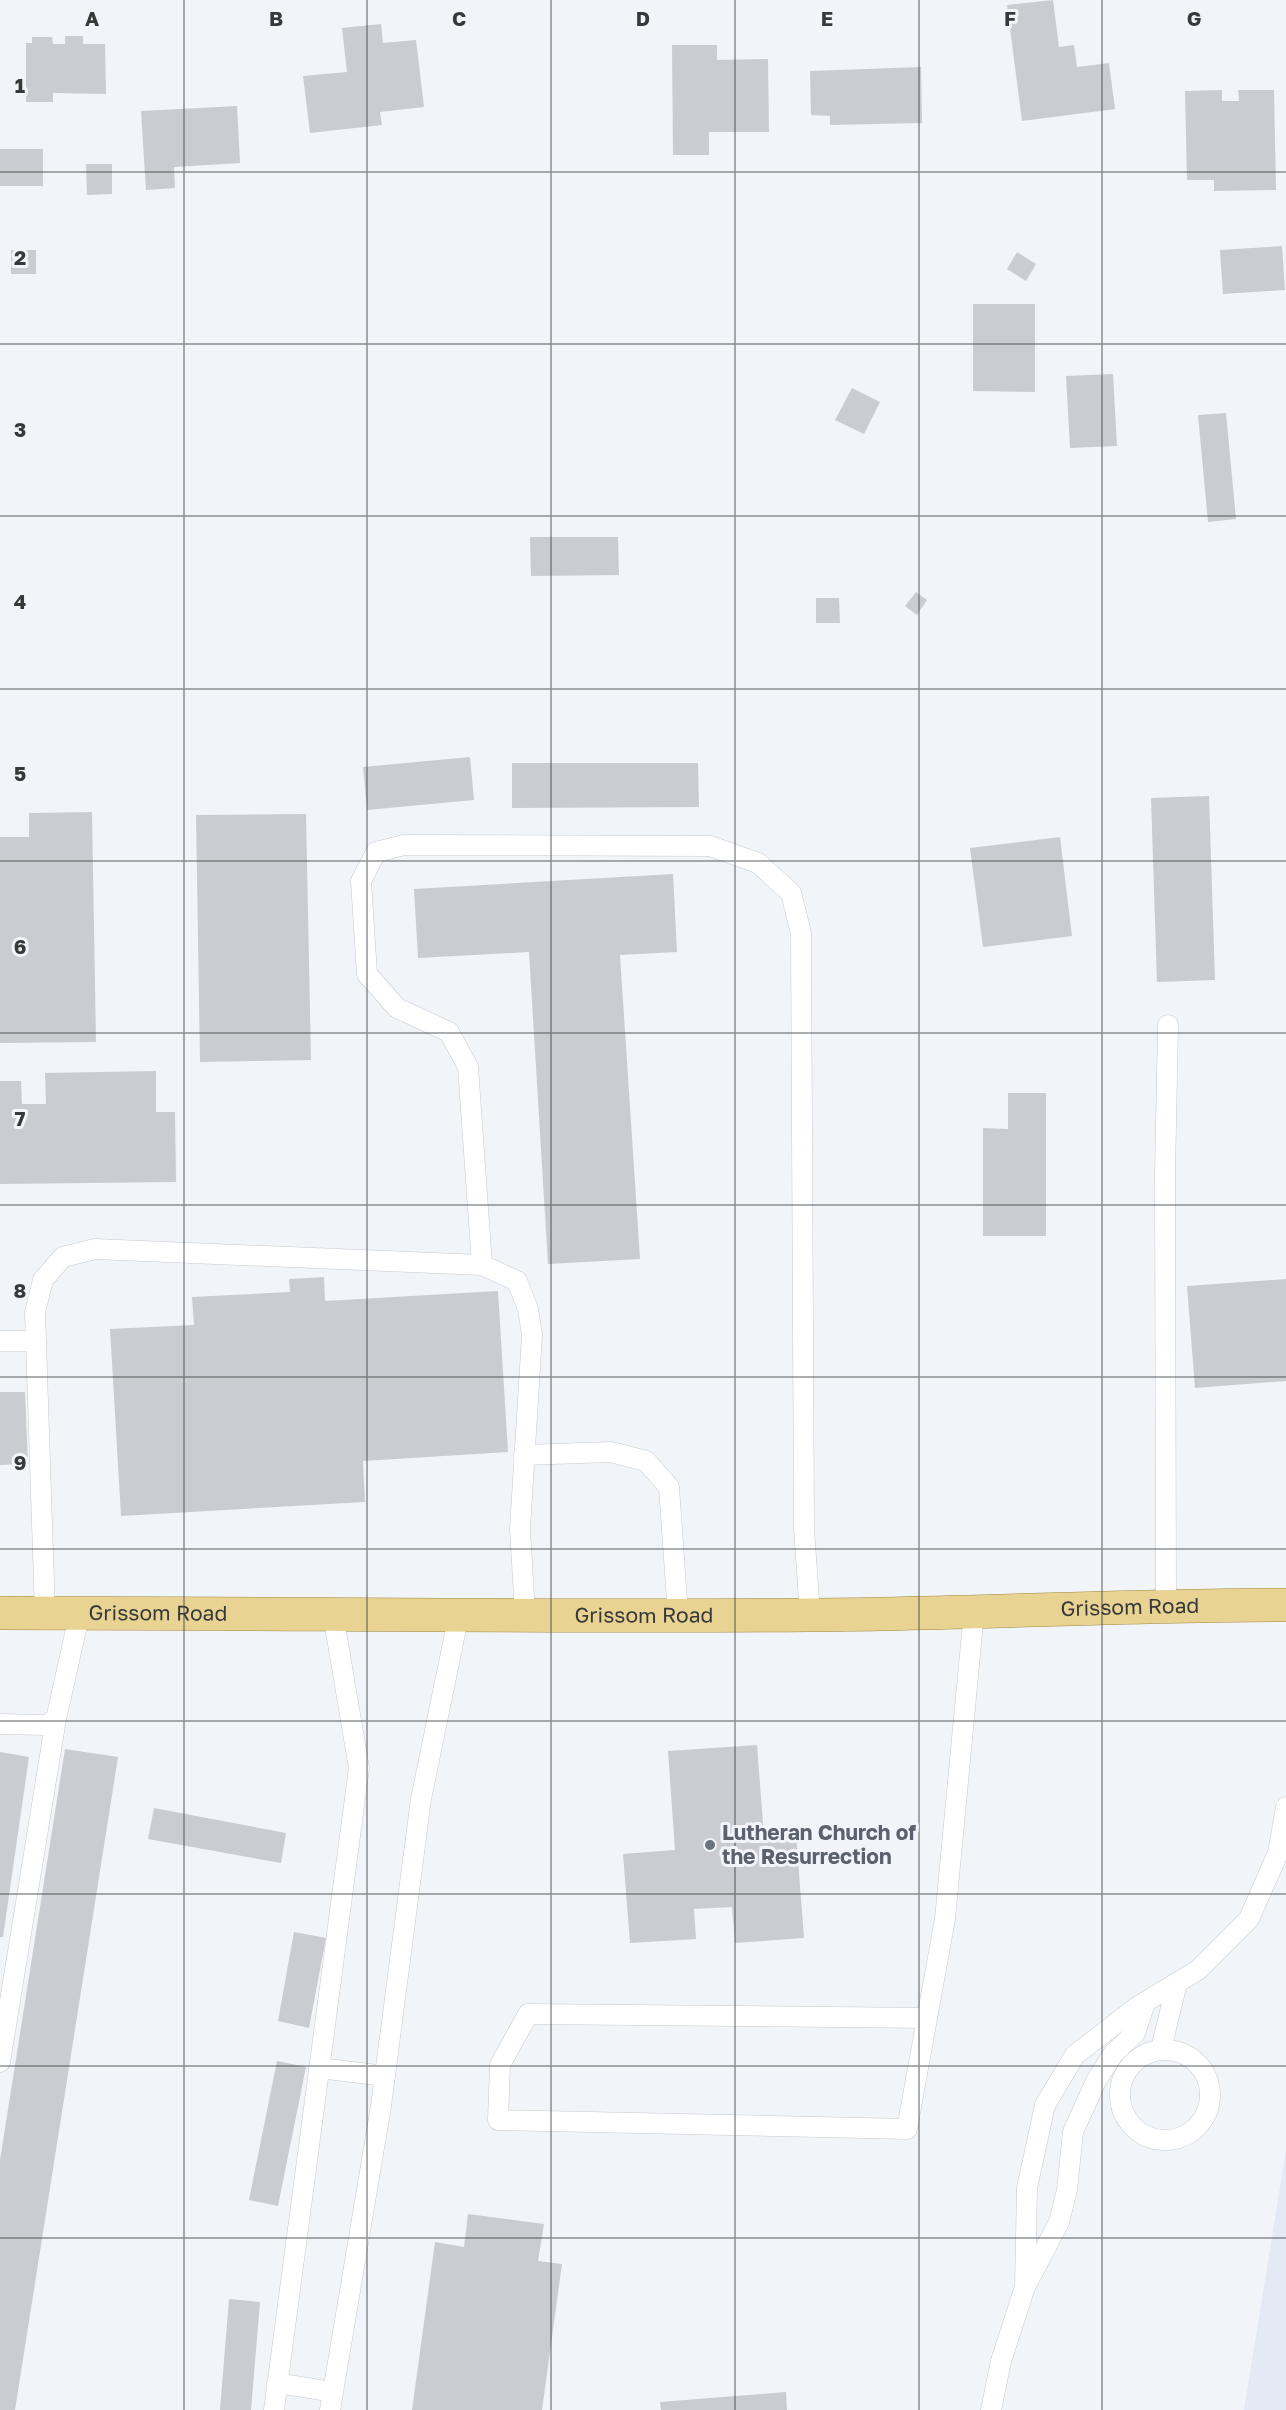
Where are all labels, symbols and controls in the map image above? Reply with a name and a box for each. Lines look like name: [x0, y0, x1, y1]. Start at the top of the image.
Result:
text: A: [85, 6, 99, 30]
text: B: [269, 6, 283, 30]
text: C: [452, 6, 466, 30]
text: D: [636, 6, 650, 30]
text: E: [821, 6, 833, 30]
text: F: [1004, 6, 1016, 30]
text: G: [1187, 6, 1201, 30]
text: 1: [15, 73, 25, 97]
text: 2: [14, 245, 26, 269]
text: 3: [14, 417, 26, 441]
text: 4: [14, 589, 26, 613]
text: 5: [14, 761, 26, 785]
text: 6: [14, 934, 26, 958]
text: 7: [15, 1106, 26, 1130]
text: 8: [14, 1278, 26, 1302]
text: 9: [14, 1450, 26, 1474]
street label: Grissom Road: [1060, 1592, 1200, 1621]
street label: Grissom Road: [88, 1599, 228, 1626]
street label: Grissom Road: [575, 1601, 713, 1628]
place label: Lutheran Church of the Resurrection: [722, 1819, 916, 1869]
marker: Lutheran Church of the Resurrection: [703, 1838, 717, 1852]

